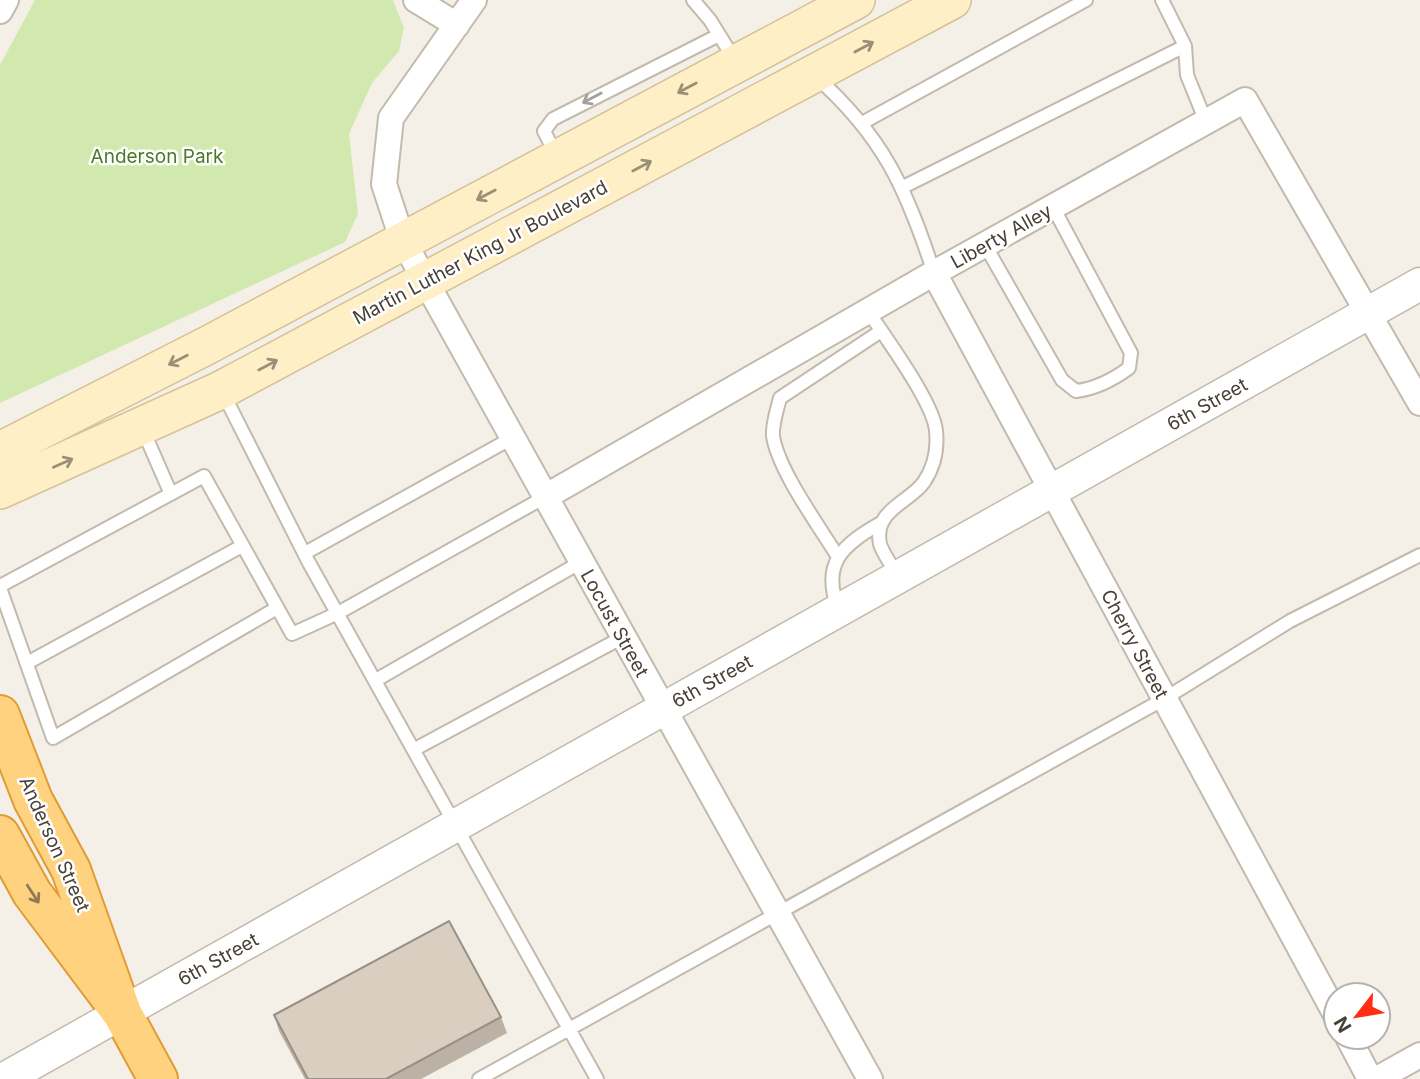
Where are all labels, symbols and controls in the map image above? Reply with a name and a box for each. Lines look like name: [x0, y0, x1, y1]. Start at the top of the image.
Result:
one-way arrow: [853, 40, 874, 53]
one-way arrow: [677, 82, 698, 96]
one-way arrow: [583, 91, 603, 105]
park label: Anderson Park: [91, 145, 224, 168]
one-way arrow: [631, 159, 652, 172]
street label: Martin Luther King Jr Boulevard: [349, 175, 611, 329]
one-way arrow: [476, 189, 497, 202]
street label: Liberty Alley: [947, 199, 1056, 274]
one-way arrow: [168, 354, 189, 368]
one-way arrow: [257, 358, 278, 371]
street label: 6th Street: [1163, 373, 1251, 436]
one-way arrow: [52, 456, 73, 469]
street label: Locust Street: [576, 565, 654, 681]
street label: Cherry Street: [1096, 586, 1173, 703]
street label: 6th Street: [668, 650, 756, 713]
street label: Anderson Street: [14, 773, 95, 915]
one-way arrow: [26, 884, 41, 903]
street label: 6th Street: [174, 928, 262, 991]
north arrow: [1322, 981, 1392, 1051]
text: N: [1329, 1012, 1356, 1037]

